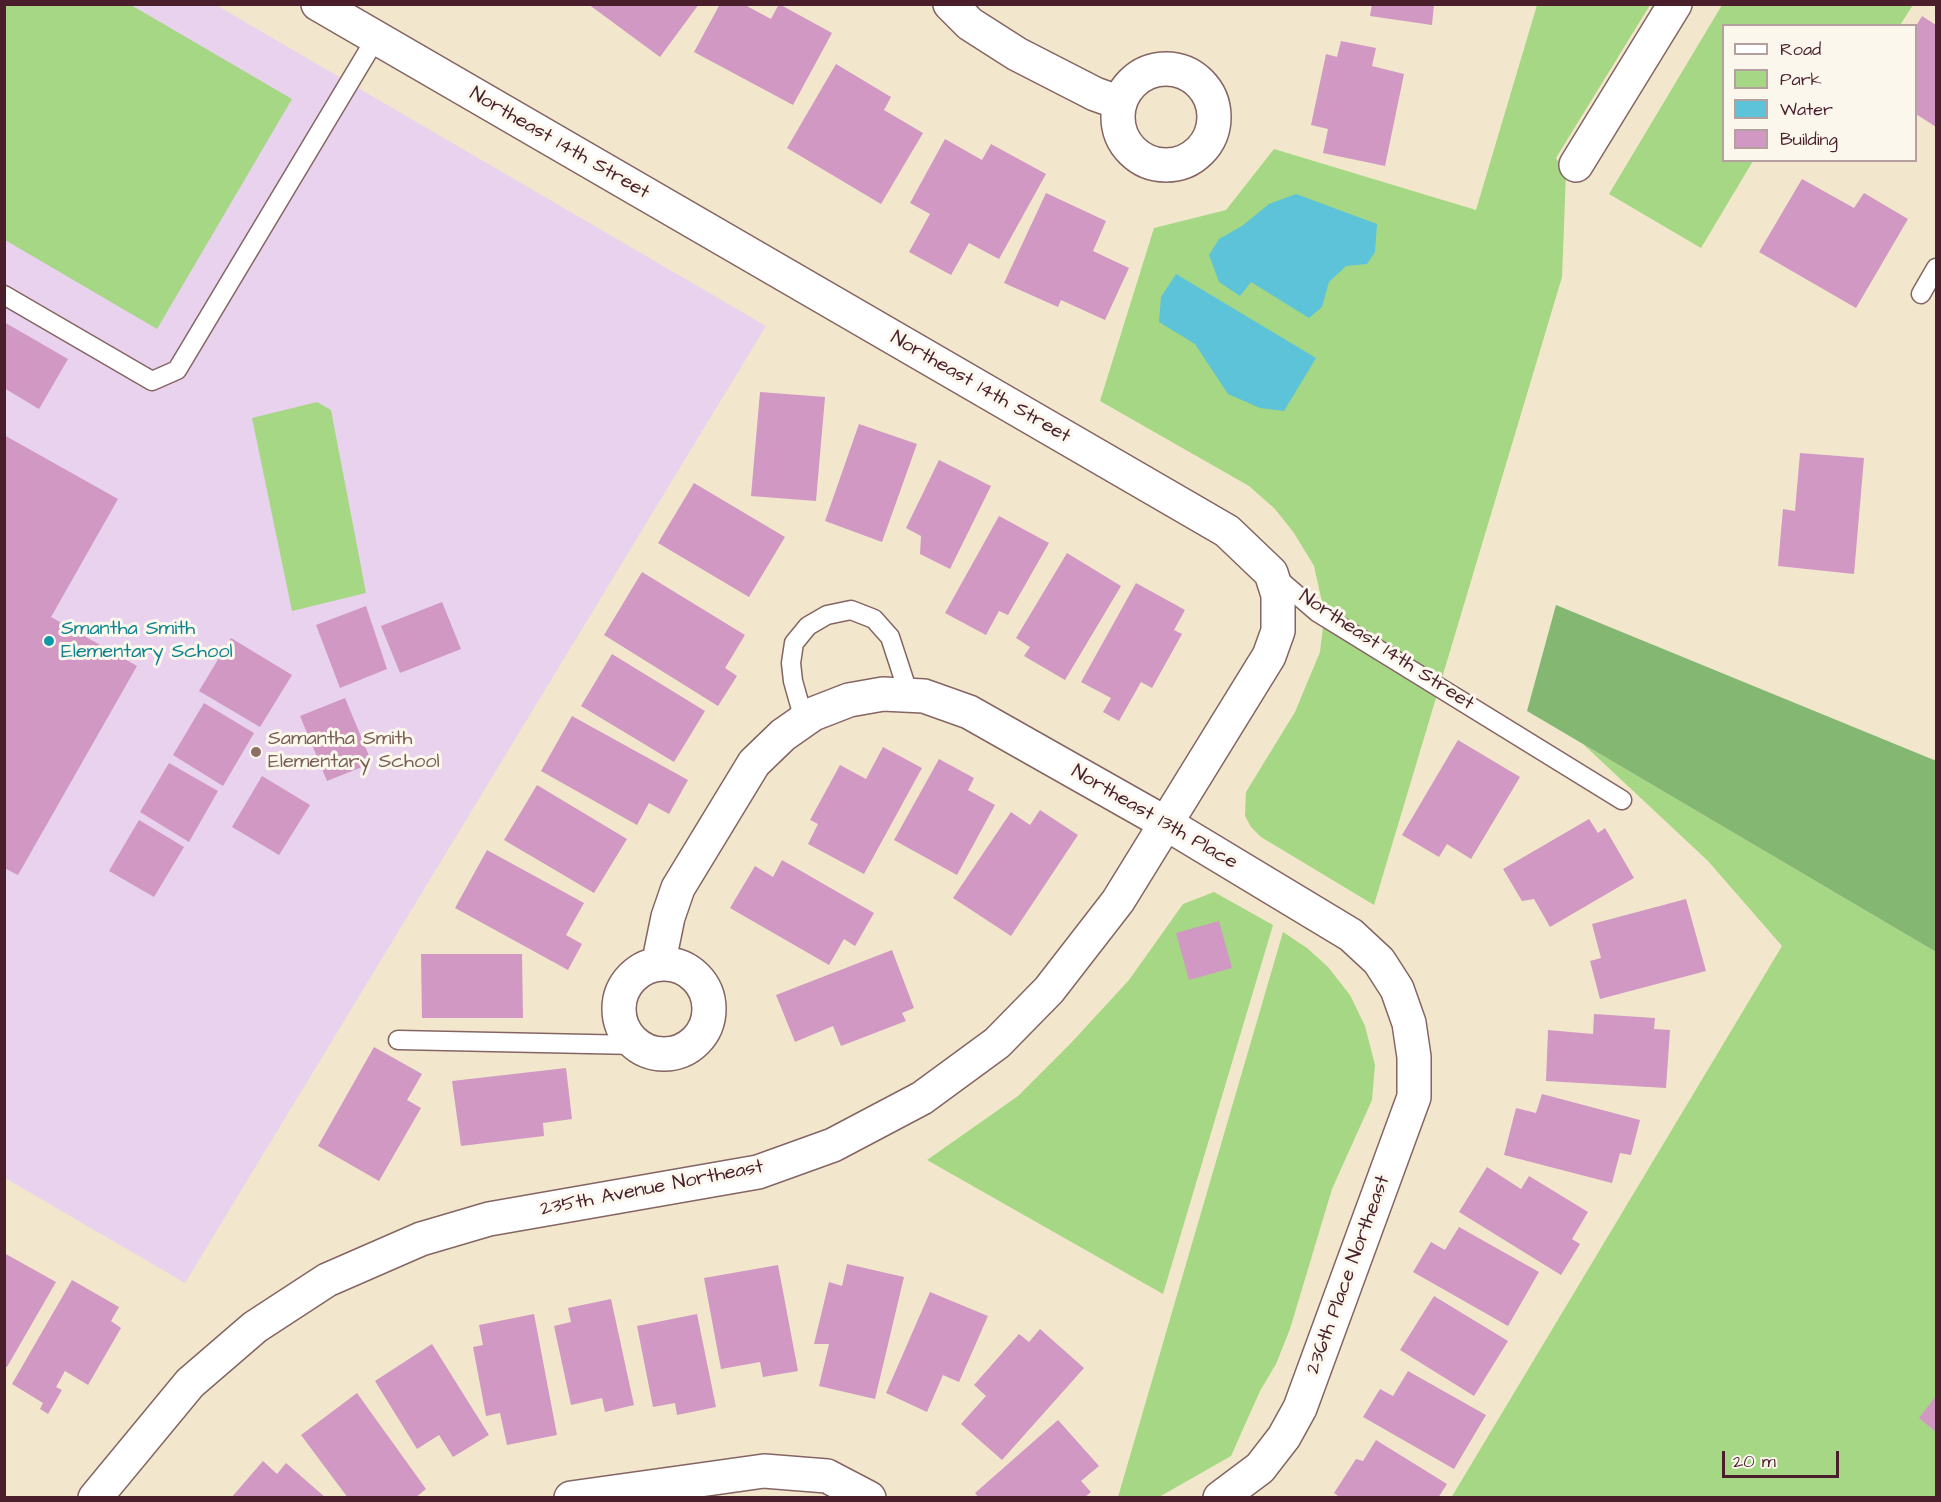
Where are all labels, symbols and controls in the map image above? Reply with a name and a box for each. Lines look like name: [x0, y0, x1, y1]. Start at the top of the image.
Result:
legend: [1722, 24, 1917, 162]
text: Road: [1780, 37, 1821, 62]
text: Park: [1780, 67, 1822, 92]
street label: Northeast 14th Street: [465, 83, 653, 205]
text: Water: [1780, 97, 1833, 122]
text: Building: [1780, 127, 1838, 152]
street label: Northeast 14th Street: [886, 327, 1074, 449]
street label: Northeast 14th Street: [1294, 585, 1478, 717]
place label: Smantha Smith Elementary School: [61, 618, 233, 665]
marker: Smantha Smith Elementary School: [42, 634, 56, 648]
place label: Samantha Smith Elementary School: [268, 728, 440, 775]
marker: Samantha Smith Elementary School: [249, 745, 263, 759]
street label: Northeast 13th Place: [1066, 761, 1242, 875]
street label: 235th Avenue Northeast: [538, 1156, 766, 1222]
street label: 236th Place Northeast: [1302, 1172, 1396, 1378]
scale bar: [1725, 1439, 1842, 1477]
text: 20 m: [1733, 1449, 1776, 1474]

